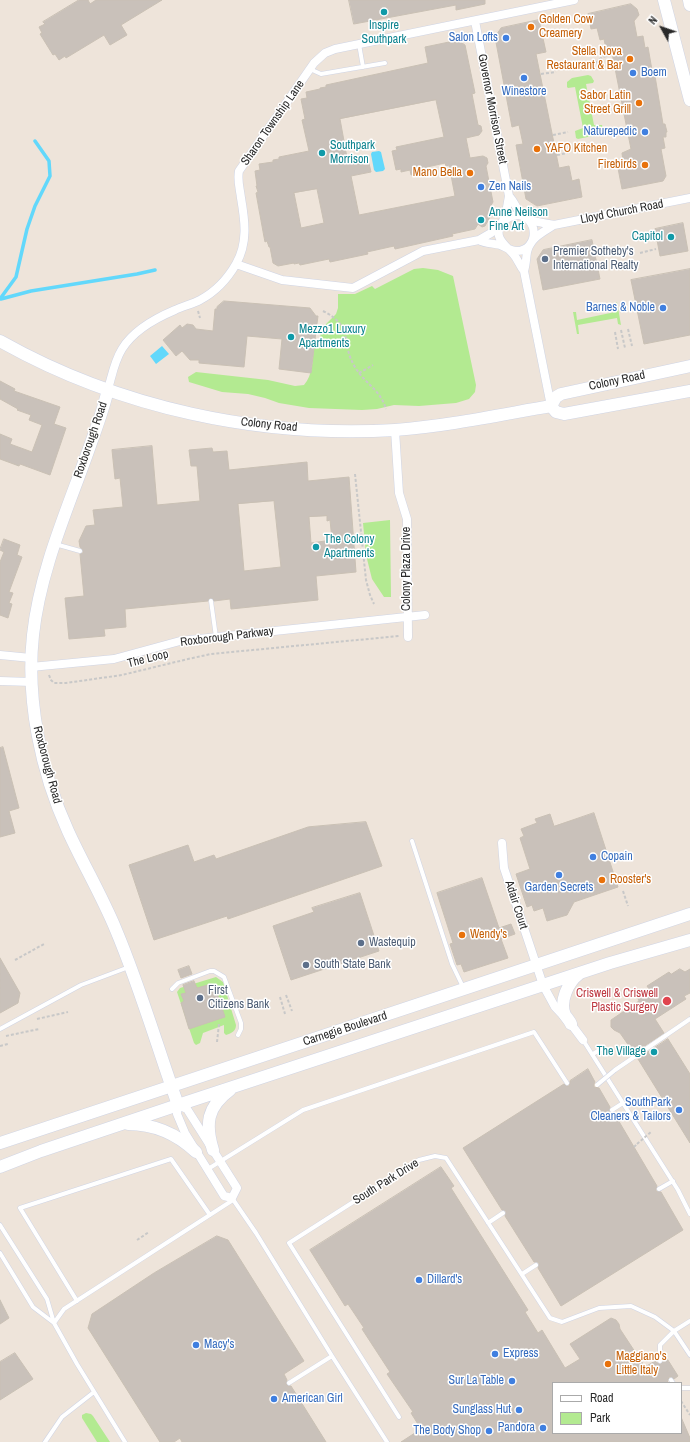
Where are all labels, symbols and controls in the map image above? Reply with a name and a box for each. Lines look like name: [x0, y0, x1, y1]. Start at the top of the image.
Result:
marker: Inspire Southpark: [379, 7, 389, 17]
north arrow: [642, 8, 682, 48]
place label: Golden Cow Creamery: [539, 13, 593, 41]
text: N: [645, 13, 660, 27]
place label: Inspire Southpark: [362, 19, 406, 47]
marker: Golden Cow Creamery: [526, 22, 536, 32]
place label: Salon Lofts: [449, 31, 498, 45]
marker: Salon Lofts: [501, 33, 511, 43]
place label: Stella Nova Restaurant & Bar: [547, 45, 622, 73]
street label: Governor Morrison Street: [474, 53, 510, 165]
marker: Stella Nova Restaurant & Bar: [625, 54, 635, 64]
place label: Boem: [641, 66, 667, 80]
marker: Boem: [628, 68, 638, 78]
marker: Winestore: [519, 73, 529, 83]
street label: Sharon Township Lane: [238, 78, 308, 168]
place label: Winestore: [502, 85, 546, 99]
place label: Sabor Latin Street Grill: [580, 89, 631, 117]
marker: Sabor Latin Street Grill: [634, 98, 644, 108]
place label: Naturepedic: [583, 125, 637, 139]
marker: Naturepedic: [640, 127, 650, 137]
place label: Southpark Morrison: [330, 139, 375, 167]
place label: YAFO Kitchen: [545, 142, 607, 156]
marker: YAFO Kitchen: [532, 144, 542, 154]
marker: Southpark Morrison: [317, 148, 327, 158]
place label: Firebirds: [598, 158, 637, 172]
marker: Firebirds: [640, 160, 650, 170]
place label: Mano Bella: [413, 166, 462, 180]
marker: Mano Bella: [465, 168, 475, 178]
place label: Zen Nails: [489, 180, 531, 194]
marker: Zen Nails: [476, 182, 486, 192]
street label: Lloyd Church Road: [579, 197, 665, 227]
place label: Anne Neilson Fine Art: [489, 206, 548, 234]
marker: Anne Neilson Fine Art: [476, 215, 486, 225]
place label: Capitol: [632, 230, 663, 244]
marker: Capitol: [666, 232, 676, 242]
place label: Premier Sotheby's International Realty: [553, 245, 638, 273]
marker: Premier Sotheby's International Realty: [540, 254, 550, 264]
place label: Barnes & Noble: [586, 301, 655, 315]
marker: Barnes & Noble: [658, 303, 668, 313]
place label: Mezzo1 Luxury Apartments: [299, 323, 366, 351]
marker: Mezzo1 Luxury Apartments: [286, 332, 296, 342]
street label: Colony Road: [588, 368, 646, 394]
street label: Roxborough Road: [71, 400, 111, 480]
street label: Colony Road: [240, 415, 298, 435]
street label: Colony Plaza Drive: [400, 527, 414, 611]
place label: The Colony Apartments: [324, 533, 374, 561]
marker: The Colony Apartments: [311, 542, 321, 552]
street label: Roxborough Parkway: [179, 624, 275, 650]
street label: The Loop: [126, 647, 170, 671]
street label: Roxborough Road: [30, 725, 64, 805]
place label: Copain: [601, 850, 633, 864]
marker: Copain: [588, 852, 598, 862]
marker: Garden Secrets: [554, 870, 564, 880]
place label: Rooster's: [610, 873, 651, 887]
marker: Rooster's: [597, 875, 607, 885]
street label: Adair Court: [501, 879, 531, 931]
place label: Garden Secrets: [525, 881, 593, 895]
place label: Wendy's: [470, 928, 507, 942]
marker: Wendy's: [457, 930, 467, 940]
place label: Wastequip: [369, 936, 416, 950]
marker: Wastequip: [356, 938, 366, 948]
place label: South State Bank: [314, 958, 391, 972]
marker: South State Bank: [301, 960, 311, 970]
place label: First Citizens Bank: [208, 984, 269, 1012]
place label: Criswell & Criswell Plastic Surgery: [576, 987, 658, 1015]
marker: First Citizens Bank: [195, 993, 205, 1003]
marker: Criswell & Criswell Plastic Surgery: [661, 995, 673, 1007]
street label: Carnegie Boulevard: [301, 1009, 389, 1049]
place label: The Village: [596, 1045, 646, 1059]
marker: The Village: [649, 1047, 659, 1057]
place label: SouthPark Cleaners & Tailors: [590, 1096, 671, 1124]
marker: SouthPark Cleaners & Tailors: [674, 1105, 684, 1115]
street label: South Park Drive: [350, 1156, 422, 1208]
place label: Dillard's: [427, 1273, 462, 1287]
marker: Dillard's: [414, 1275, 424, 1285]
place label: Macy's: [204, 1338, 234, 1352]
marker: Macy's: [191, 1340, 201, 1350]
place label: Express: [503, 1347, 539, 1361]
marker: Express: [490, 1349, 500, 1359]
place label: Maggiano's Little Italy: [616, 1350, 667, 1378]
marker: Maggiano's Little Italy: [603, 1359, 613, 1369]
place label: Sur La Table: [449, 1374, 504, 1388]
marker: Sur La Table: [507, 1376, 517, 1386]
legend: [552, 1382, 682, 1434]
text: Road: [590, 1390, 614, 1406]
place label: American Girl: [282, 1392, 343, 1406]
marker: American Girl: [269, 1394, 279, 1404]
place label: Sunglass Hut: [452, 1403, 511, 1417]
marker: Sunglass Hut: [514, 1405, 524, 1415]
text: Park: [590, 1410, 610, 1426]
place label: Pandora: [498, 1421, 535, 1435]
marker: Pandora: [538, 1423, 548, 1433]
place label: The Body Shop: [413, 1424, 481, 1438]
marker: The Body Shop: [484, 1426, 494, 1436]

